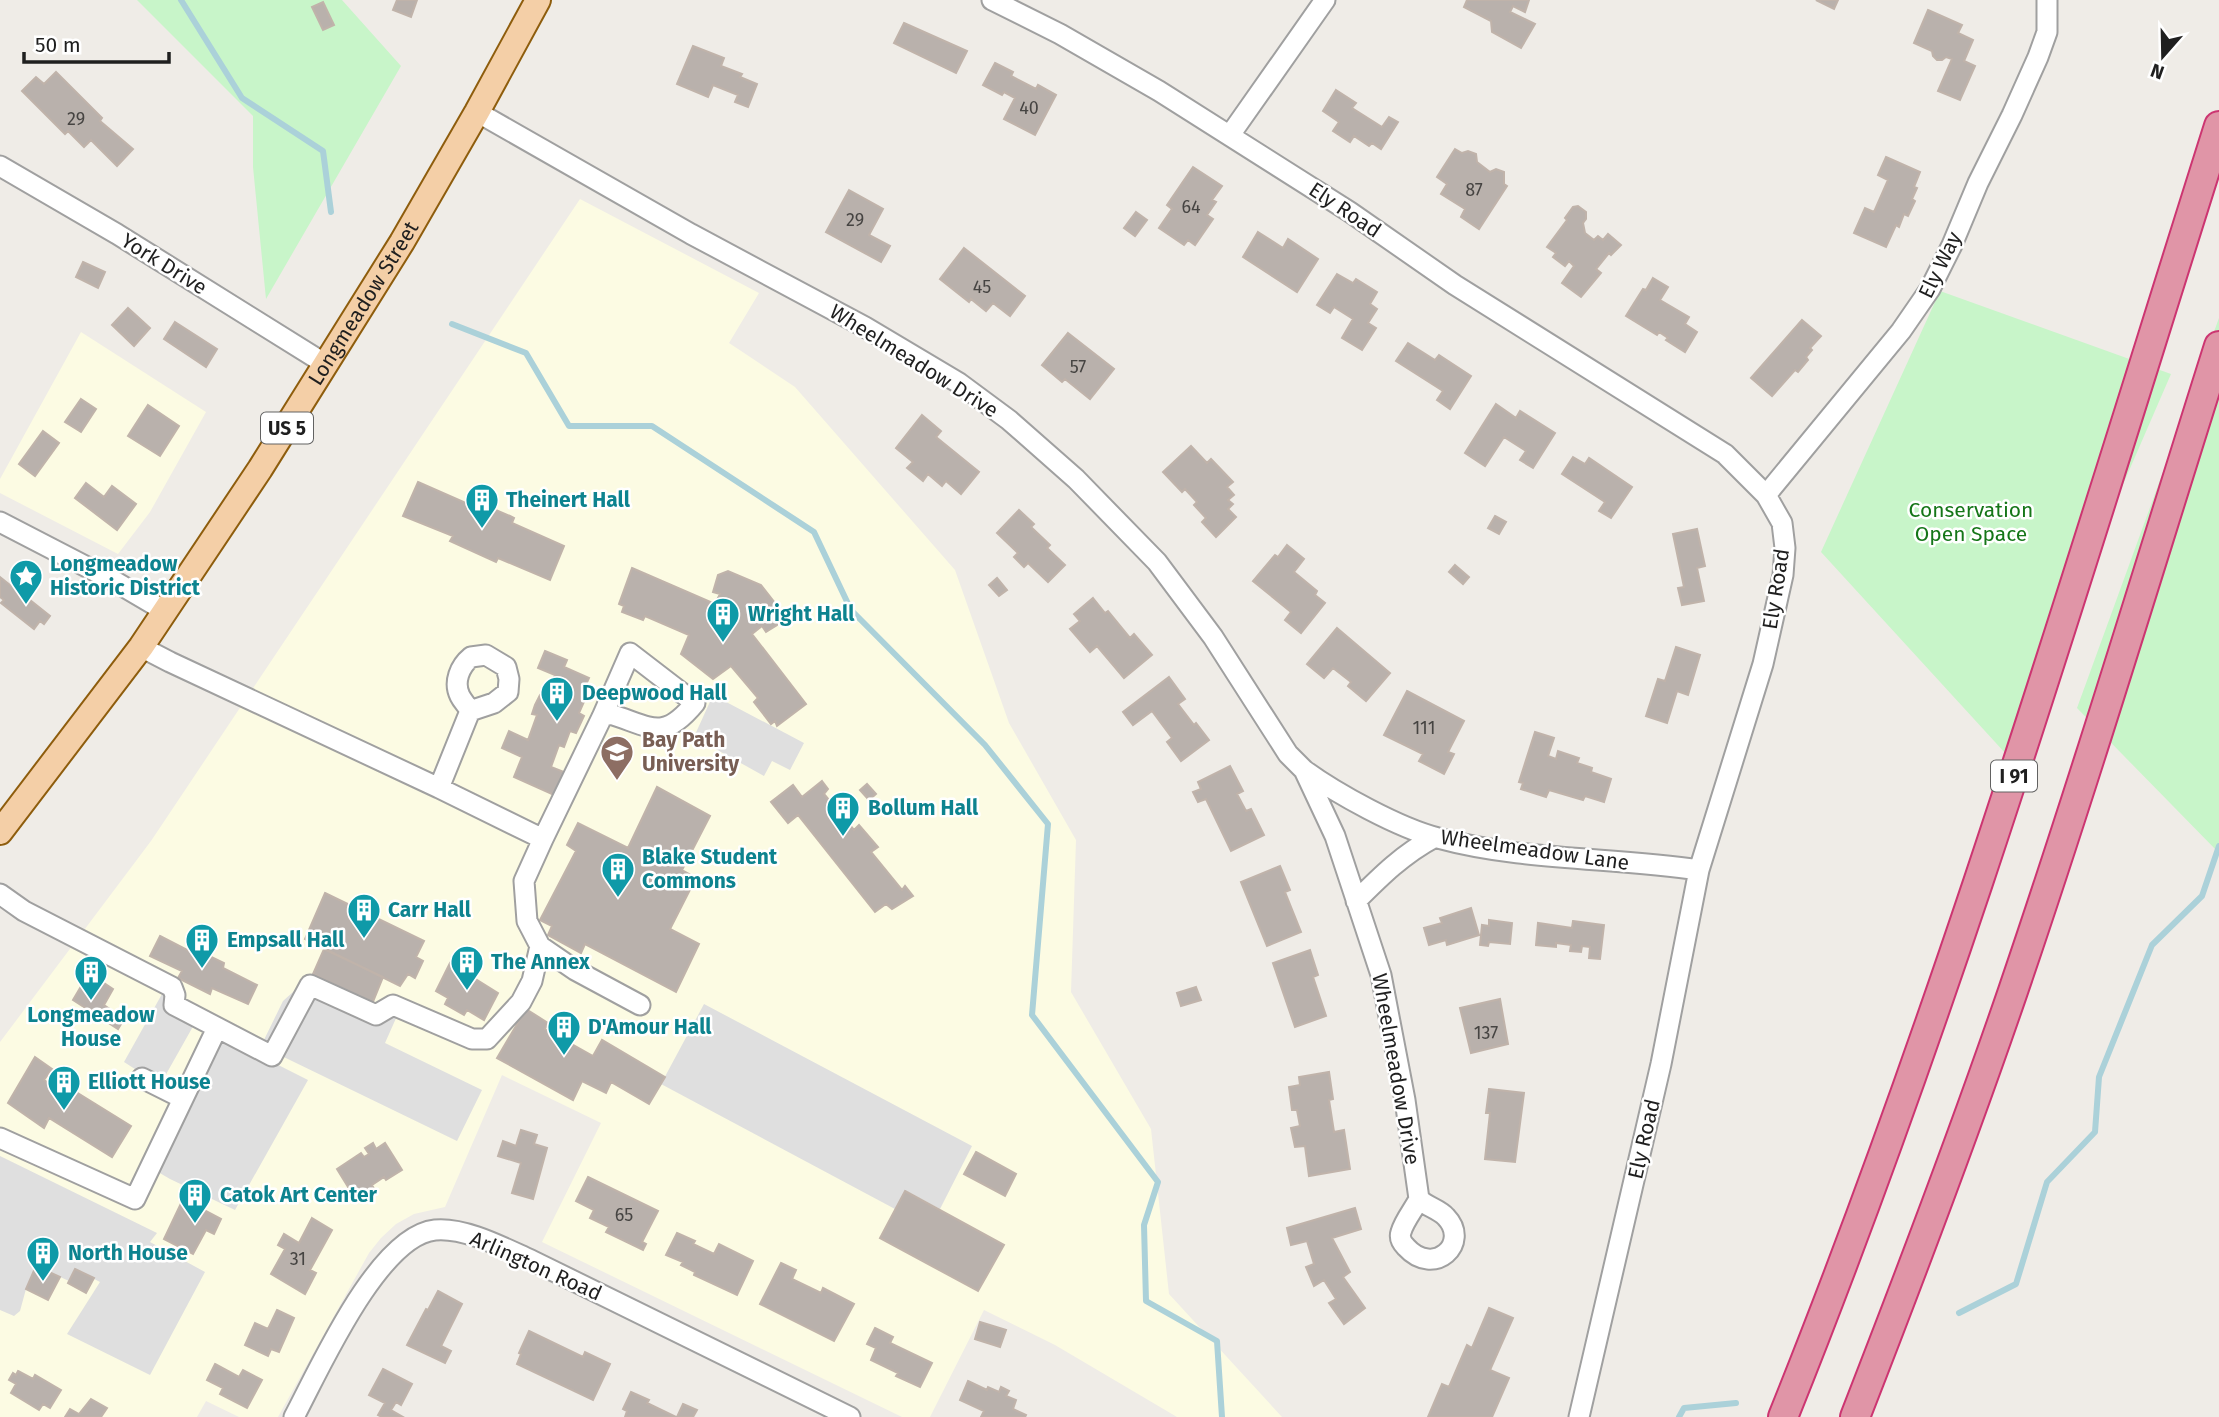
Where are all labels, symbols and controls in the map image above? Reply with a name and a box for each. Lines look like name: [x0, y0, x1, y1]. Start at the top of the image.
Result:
scale bar: [24, 21, 170, 65]
north arrow: [2128, 21, 2198, 91]
text: 50 m: [35, 32, 81, 58]
text: N: [2147, 59, 2167, 84]
house number: 40: [1019, 97, 1039, 119]
house number: 29: [67, 108, 85, 130]
street label: Ely Road: [1304, 176, 1386, 244]
house number: 87: [1465, 179, 1483, 201]
house number: 64: [1181, 196, 1201, 218]
house number: 29: [846, 209, 864, 231]
street label: Longmeadow Street: [303, 216, 424, 390]
street label: York Drive: [116, 227, 212, 301]
street label: Ely Way: [1913, 227, 1968, 303]
house number: 45: [973, 276, 991, 298]
street label: Wheelmeadow Drive: [825, 299, 1003, 423]
house number: 57: [1070, 356, 1086, 378]
road number: US 5: [261, 412, 313, 444]
building icon: Theinert Hall: [463, 481, 501, 530]
place label: Theinert Hall: [506, 487, 631, 513]
park label: Conservation Open Space: [1909, 497, 2033, 547]
street label: Ely Road: [1757, 547, 1795, 631]
place label: Longmeadow Historic District: [50, 551, 201, 601]
place icon: Longmeadow Historic District: [7, 557, 45, 606]
building icon: Wright Hall: [704, 595, 742, 644]
place label: Wright Hall: [748, 601, 855, 627]
building icon: Deepwood Hall: [538, 674, 576, 723]
place label: Deepwood Hall: [582, 680, 728, 706]
house number: 111: [1413, 717, 1435, 739]
place label: Bay Path University: [642, 727, 739, 777]
school or university icon: Bay Path University: [598, 733, 636, 782]
road number: I 91: [1991, 761, 2037, 792]
building icon: Bollum Hall: [824, 789, 862, 838]
place label: Bollum Hall: [868, 795, 979, 821]
street label: Wheelmeadow Lane: [1439, 824, 1631, 876]
place label: Blake Student Commons: [642, 844, 778, 894]
building icon: Blake Student Commons: [599, 850, 637, 899]
building icon: Carr Hall: [345, 891, 383, 940]
place label: Carr Hall: [388, 897, 472, 923]
building icon: Empsall Hall: [183, 921, 221, 970]
place label: Empsall Hall: [227, 927, 345, 953]
building icon: The Annex: [448, 943, 486, 992]
place label: The Annex: [491, 949, 590, 975]
building icon: Longmeadow House: [72, 953, 110, 1002]
street label: Wheelmeadow Drive: [1366, 971, 1426, 1167]
place label: Longmeadow House: [27, 1002, 155, 1052]
building icon: D'Amour Hall: [545, 1008, 583, 1057]
place label: D'Amour Hall: [588, 1014, 712, 1040]
house number: 137: [1474, 1022, 1498, 1044]
building icon: Elliott House: [45, 1063, 83, 1112]
place label: Elliott House: [88, 1069, 211, 1095]
street label: Ely Road: [1622, 1096, 1666, 1182]
building icon: Catok Art Center: [176, 1176, 214, 1225]
place label: Catok Art Center: [220, 1182, 378, 1208]
house number: 65: [615, 1204, 633, 1226]
street label: Arlington Road: [466, 1225, 606, 1307]
building icon: North House: [24, 1234, 62, 1283]
place label: North House: [68, 1240, 188, 1266]
house number: 31: [290, 1248, 306, 1270]

